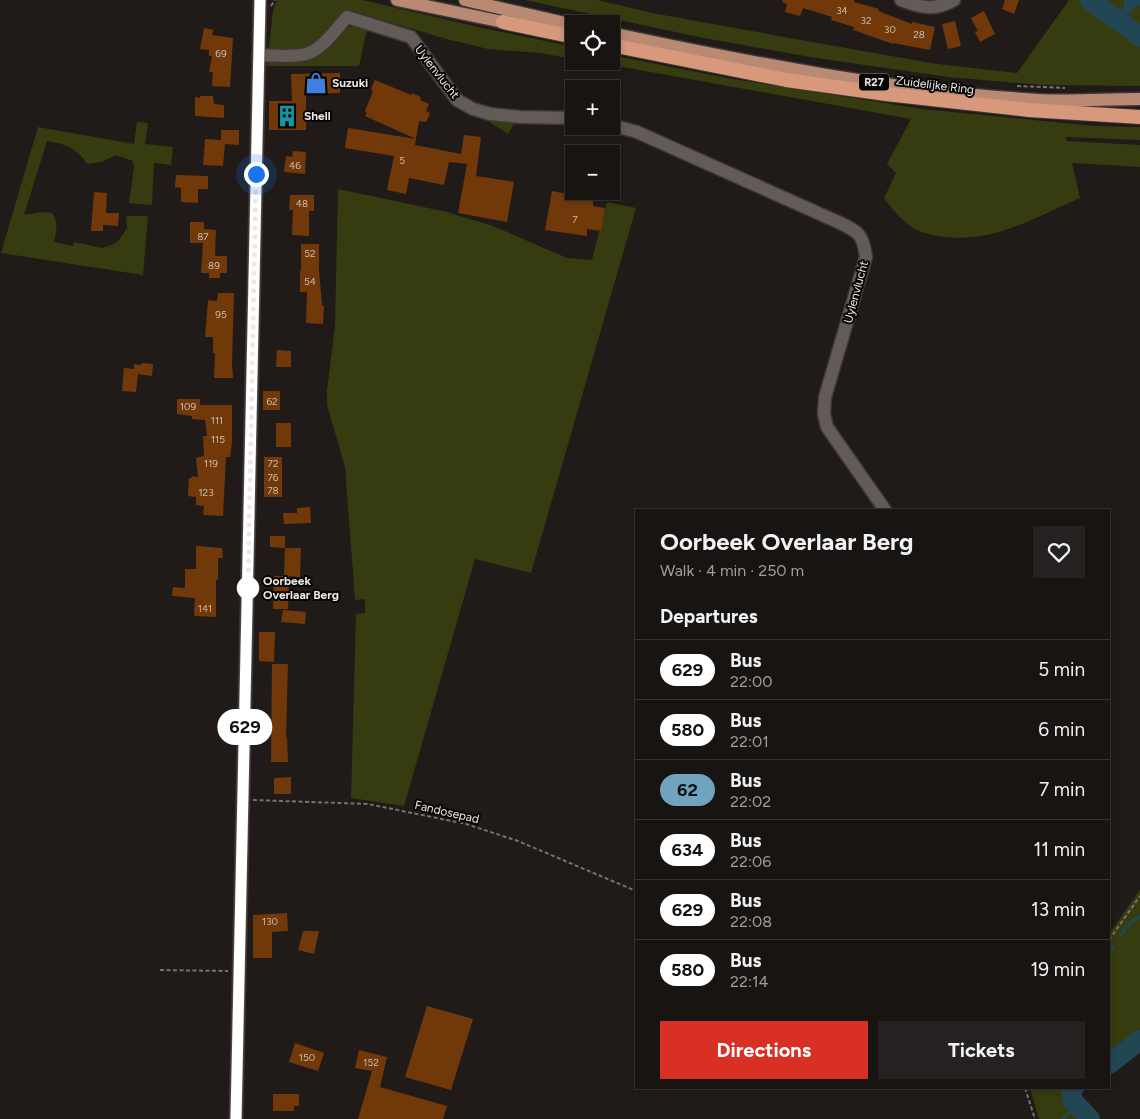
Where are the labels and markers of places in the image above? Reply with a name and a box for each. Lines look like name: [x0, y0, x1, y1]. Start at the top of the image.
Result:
shop icon: Suzuki: [303, 70, 329, 96]
place label: Suzuki: [332, 76, 368, 90]
building icon: Shell: [274, 103, 300, 129]
place label: Shell: [304, 109, 331, 123]
place label: Oorbeek Overlaar Berg: [263, 574, 339, 602]
marker: Oorbeek Overlaar Berg: [237, 577, 259, 599]

